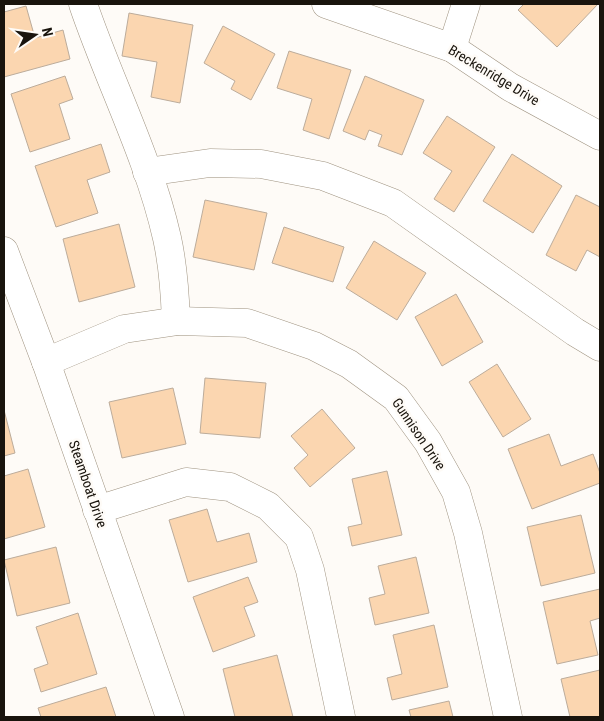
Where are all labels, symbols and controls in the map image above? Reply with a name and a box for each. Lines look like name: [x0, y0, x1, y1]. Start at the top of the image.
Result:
north arrow: [10, 10, 60, 60]
text: N: [39, 26, 56, 38]
street label: Breckenridge Drive: [446, 42, 543, 109]
street label: Gunnison Drive: [389, 395, 449, 473]
street label: Steamboat Drive: [66, 438, 111, 530]

